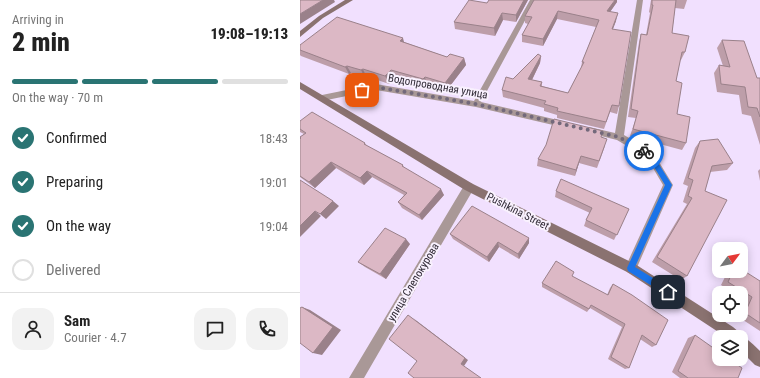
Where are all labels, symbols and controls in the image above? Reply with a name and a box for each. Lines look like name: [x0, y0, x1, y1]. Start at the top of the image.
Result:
text: Arriving in: [12, 12, 64, 27]
text: 19:08–19:13: [210, 25, 288, 43]
text: 2 min: [12, 27, 70, 57]
street label: Водопроводная улица: [387, 71, 489, 102]
pin: [345, 73, 379, 107]
icon: bag: [351, 79, 373, 101]
text: On the way · 70 m: [12, 90, 103, 105]
icon: check: [12, 127, 34, 149]
text: Confirmed: [46, 129, 107, 147]
text: 18:43: [259, 131, 288, 146]
courier: [624, 131, 664, 171]
icon: bike: [633, 140, 655, 162]
icon: check: [12, 171, 34, 193]
text: Preparing: [46, 173, 103, 191]
text: 19:01: [259, 175, 288, 190]
street label: Pushkina Street: [484, 190, 551, 233]
icon: check: [12, 215, 34, 237]
text: On the way: [46, 217, 111, 235]
text: 19:04: [259, 219, 288, 234]
street label: улица Слепокурова: [385, 241, 442, 324]
north arrow: [712, 242, 748, 278]
map controls: [712, 242, 748, 366]
text: Delivered: [46, 261, 101, 279]
pin: [651, 275, 685, 309]
icon: home: [657, 281, 679, 303]
button: locate: [712, 286, 748, 322]
button: person: [12, 308, 54, 350]
button: chat: [194, 308, 236, 350]
button: phone: [246, 308, 288, 350]
text: Sam: [64, 312, 90, 330]
text: Courier · 4.7: [64, 330, 127, 345]
button: layers: [712, 330, 748, 366]

